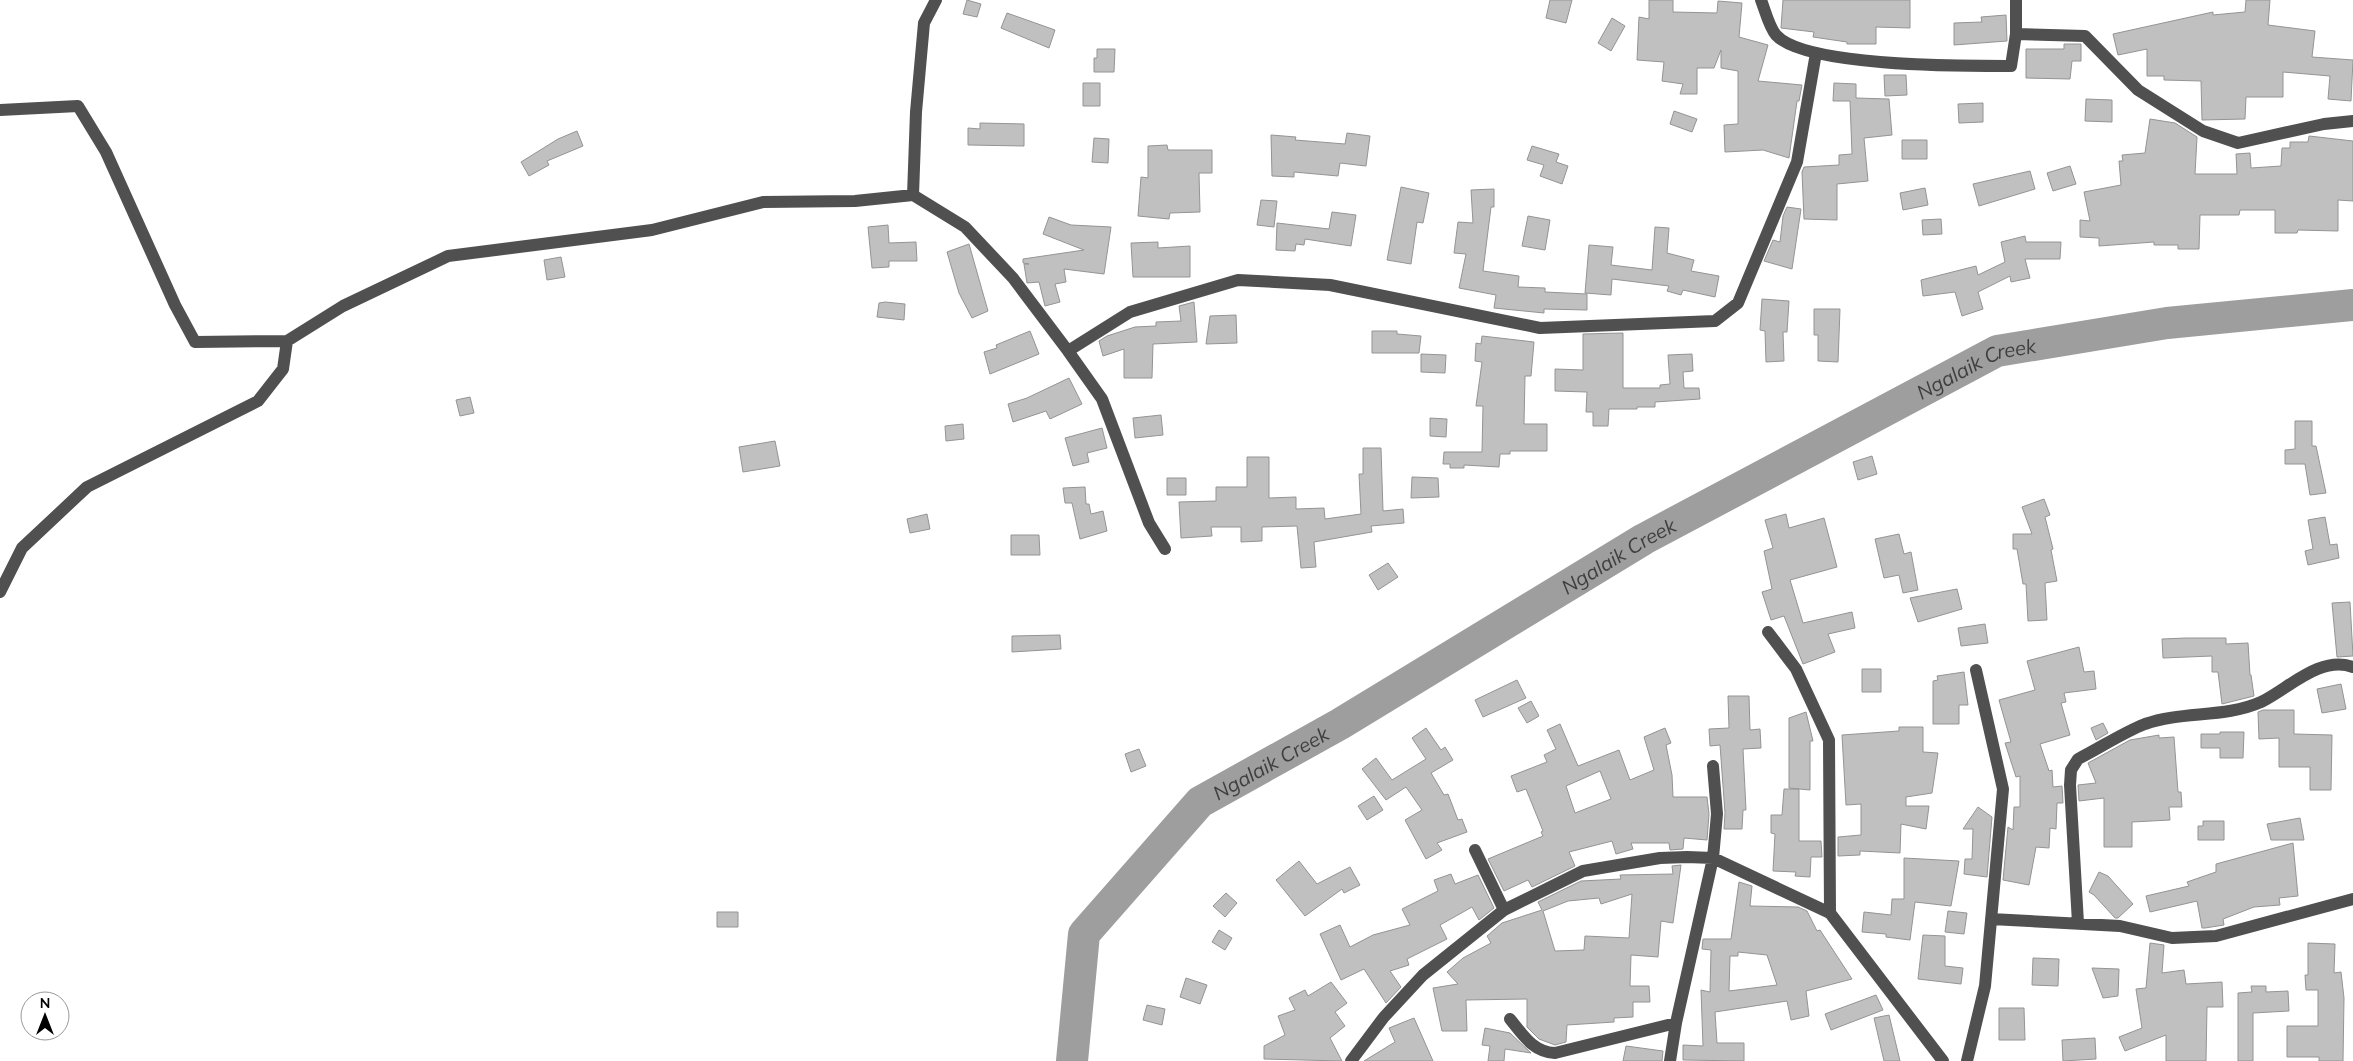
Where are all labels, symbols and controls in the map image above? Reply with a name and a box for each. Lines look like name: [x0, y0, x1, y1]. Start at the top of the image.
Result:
water label: Ngalaik Creek: [1912, 332, 2038, 404]
water label: Ngalaik Creek: [1556, 512, 1681, 599]
water label: Ngalaik Creek: [1208, 720, 1334, 805]
north arrow: [20, 991, 70, 1041]
text: N: [40, 994, 50, 1012]

